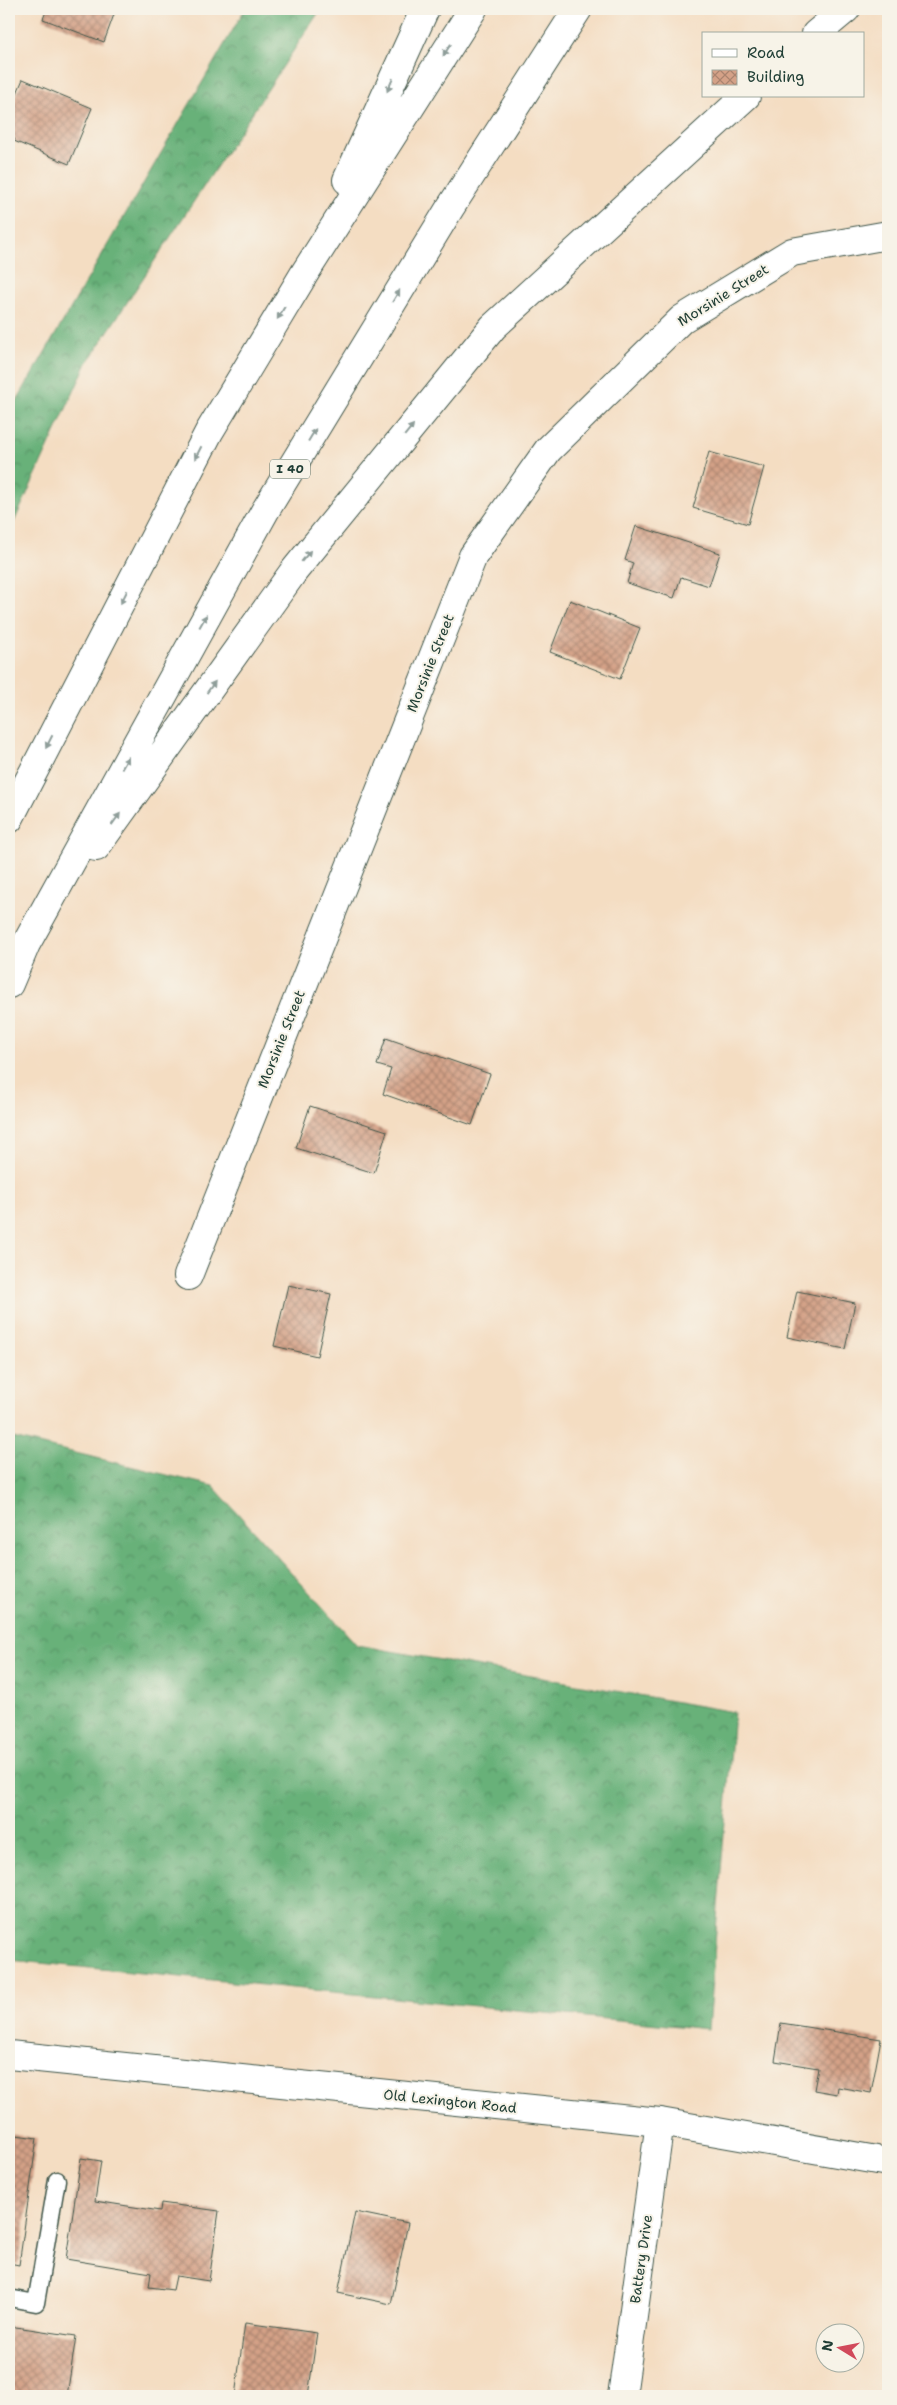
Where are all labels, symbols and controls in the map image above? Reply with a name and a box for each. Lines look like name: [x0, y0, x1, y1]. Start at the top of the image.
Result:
legend: [702, 32, 864, 98]
one-way arrow: [442, 43, 452, 56]
text: Road: [747, 43, 785, 63]
text: Building: [747, 67, 804, 87]
one-way arrow: [386, 78, 394, 92]
street label: Morsinie Street: [674, 260, 772, 330]
one-way arrow: [392, 289, 401, 303]
one-way arrow: [276, 306, 285, 319]
one-way arrow: [403, 423, 414, 436]
one-way arrow: [307, 428, 316, 441]
one-way arrow: [194, 446, 202, 460]
road number: I 40: [270, 459, 310, 478]
one-way arrow: [301, 549, 312, 562]
one-way arrow: [120, 590, 128, 604]
street label: Morsinie Street: [402, 611, 458, 715]
one-way arrow: [199, 614, 208, 627]
one-way arrow: [205, 681, 216, 694]
one-way arrow: [45, 734, 53, 749]
one-way arrow: [121, 755, 129, 770]
one-way arrow: [111, 812, 121, 826]
street label: Morsinie Street: [253, 987, 309, 1091]
street label: Old Lexington Road: [383, 2085, 518, 2117]
street label: Battery Drive: [626, 2213, 656, 2304]
north arrow: [814, 2322, 864, 2372]
text: N: [817, 2339, 837, 2353]

